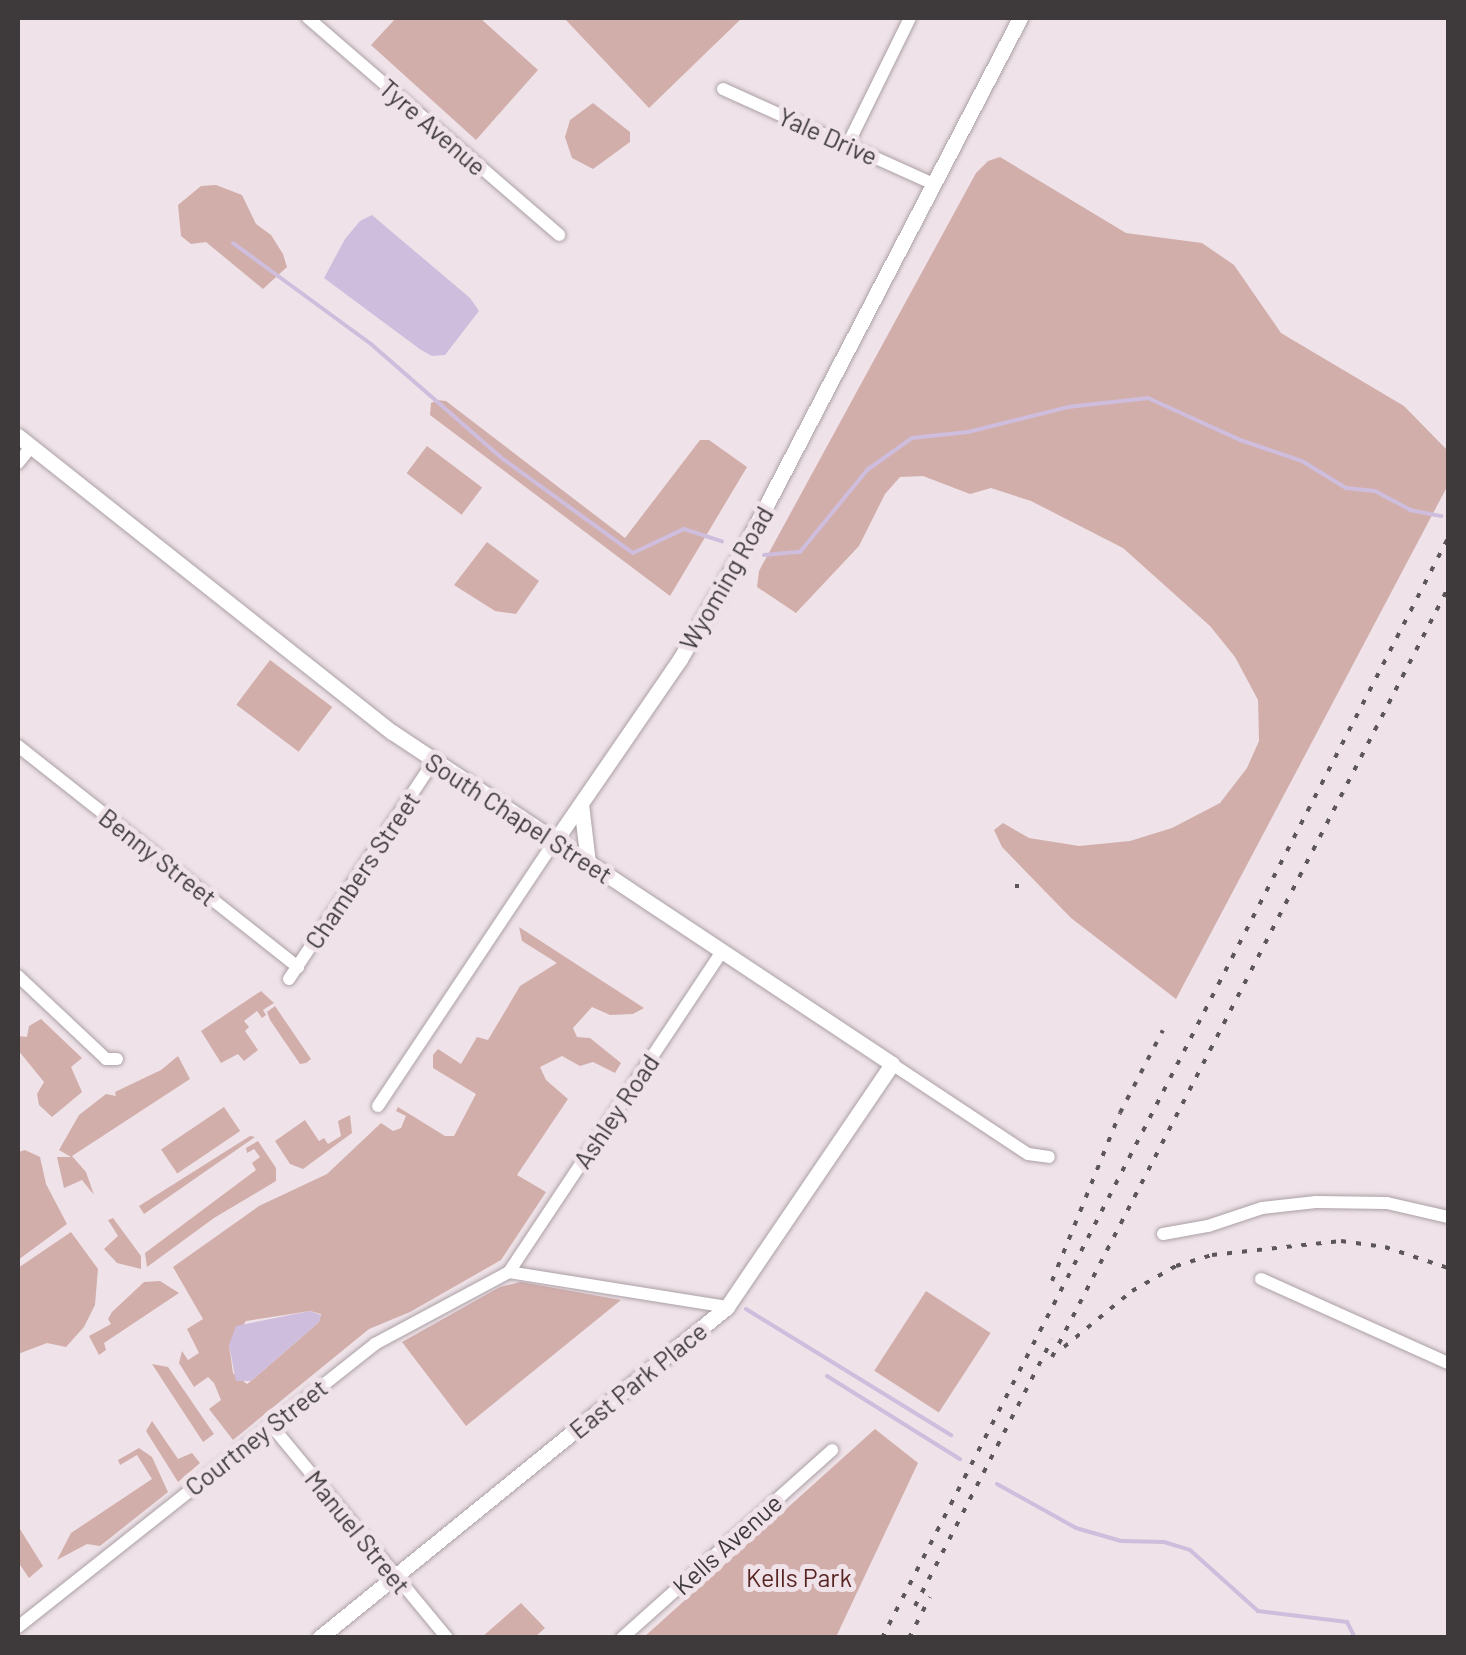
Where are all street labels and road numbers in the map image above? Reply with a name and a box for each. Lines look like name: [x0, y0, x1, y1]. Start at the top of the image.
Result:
street label: Tyre Avenue: [373, 73, 493, 181]
street label: Yale Drive: [774, 101, 882, 171]
street label: Wyoming Road: [673, 501, 779, 655]
street label: South Chapel Street: [420, 746, 618, 890]
street label: Chambers Street: [298, 786, 426, 954]
street label: Benny Street: [93, 802, 223, 912]
street label: Ashley Road: [567, 1048, 665, 1174]
street label: East Park Place: [563, 1316, 713, 1444]
street label: Courtney Street: [179, 1372, 333, 1502]
street label: Manuel Street: [299, 1464, 417, 1600]
street label: Kells Avenue: [666, 1487, 788, 1601]

